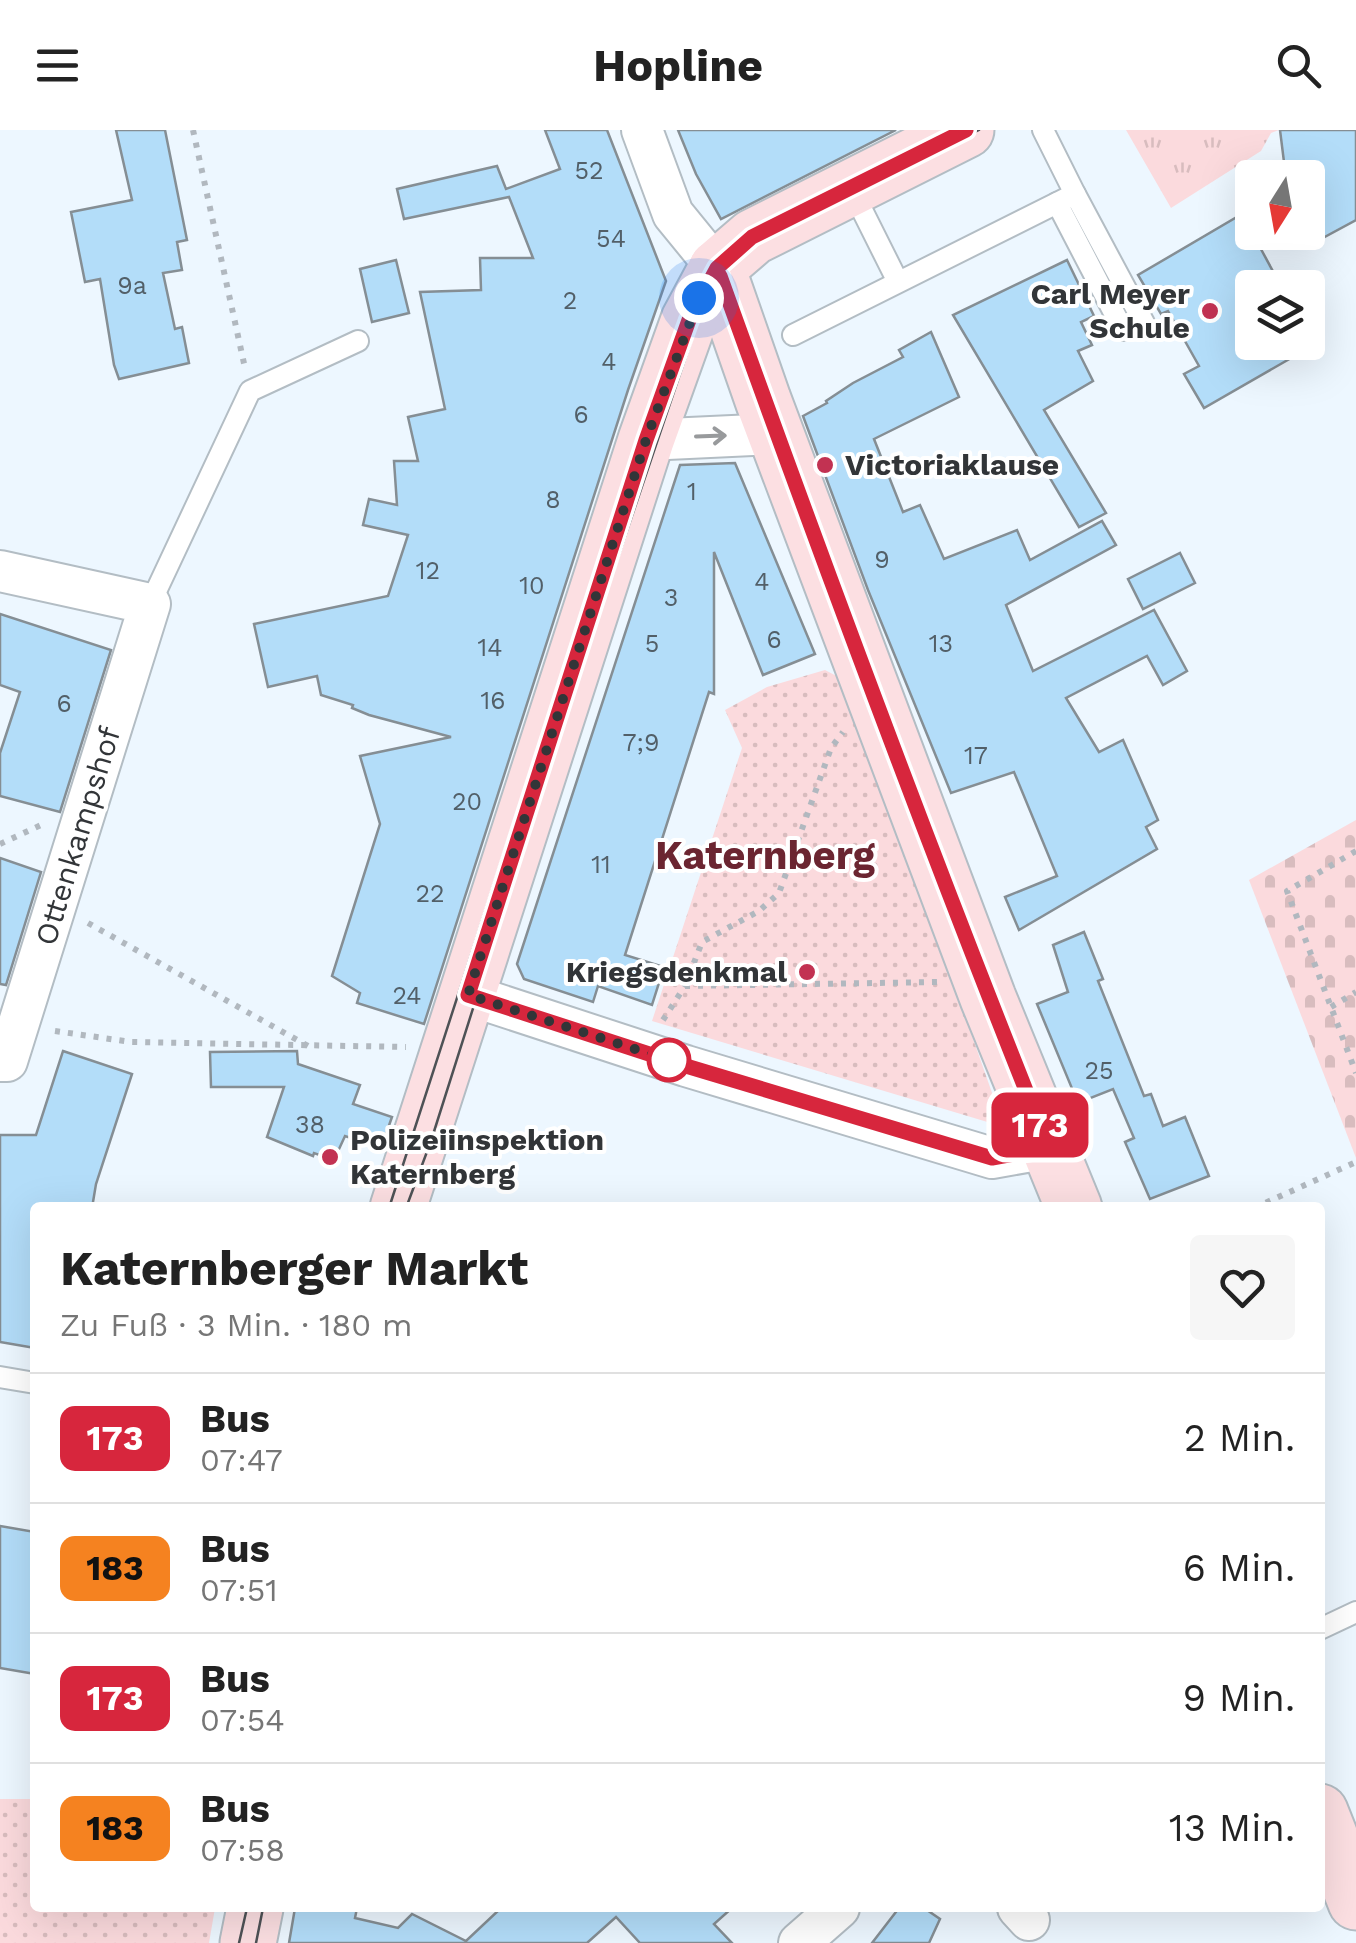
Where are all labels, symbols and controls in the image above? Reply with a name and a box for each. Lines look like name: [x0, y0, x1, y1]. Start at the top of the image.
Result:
icon: menu: [30, 38, 85, 93]
icon: search: [1271, 38, 1326, 93]
text: Hopline: [593, 39, 763, 92]
house number: 52: [574, 156, 604, 185]
north arrow: [1235, 160, 1325, 250]
map controls: [1235, 160, 1325, 360]
house number: 54: [596, 224, 626, 253]
button: layers: [1235, 270, 1325, 360]
house number: 9a: [117, 271, 147, 300]
your location: [674, 273, 724, 323]
place label: Carl Meyer Schule: [1030, 276, 1190, 345]
house number: 2: [563, 286, 577, 315]
marker: Carl Meyer Schule: [1199, 300, 1221, 322]
house number: 4: [601, 347, 617, 376]
house number: 6: [573, 400, 589, 429]
one-way arrow: [694, 427, 726, 446]
place label: Victoriaklause: [845, 447, 1059, 482]
marker: Victoriaklause: [814, 454, 836, 476]
house number: 1: [687, 477, 697, 506]
house number: 8: [545, 485, 561, 514]
house number: 9: [874, 545, 890, 574]
house number: 12: [416, 556, 440, 585]
house number: 4: [754, 567, 770, 596]
house number: 10: [519, 571, 545, 600]
house number: 3: [664, 583, 678, 612]
house number: 6: [766, 625, 782, 654]
house number: 5: [645, 629, 659, 658]
house number: 13: [929, 629, 953, 658]
house number: 14: [477, 633, 503, 662]
house number: 16: [481, 686, 505, 715]
house number: 6: [56, 689, 72, 718]
street label: Ottenkampshof: [28, 722, 127, 949]
house number: 7;9: [623, 728, 659, 757]
house number: 17: [964, 741, 988, 770]
house number: 20: [452, 787, 482, 816]
district label: Katernberg: [655, 832, 876, 879]
house number: 11: [591, 850, 611, 879]
house number: 22: [415, 879, 445, 908]
place label: Kriegsdenkmal: [566, 954, 787, 989]
marker: Kriegsdenkmal: [796, 961, 818, 983]
house number: 24: [392, 981, 422, 1010]
unlabelled marker: [648, 1039, 690, 1081]
house number: 25: [1084, 1056, 1114, 1085]
line badge: 173: [982, 1092, 1098, 1158]
text: 173: [1011, 1104, 1069, 1146]
house number: 38: [295, 1110, 325, 1139]
place label: Polizeiinspektion Katernberg: [350, 1122, 604, 1191]
marker: Polizeiinspektion Katernberg: [319, 1146, 341, 1168]
button: heart: [1190, 1235, 1295, 1340]
text: Katernberger Markt: [60, 1240, 528, 1297]
text: Zu Fuß · 3 Min. · 180 m: [60, 1306, 413, 1344]
text: Bus: [200, 1397, 270, 1441]
text: 2 Min.: [1184, 1416, 1295, 1460]
text: 173: [86, 1417, 144, 1459]
text: 07:47: [200, 1441, 283, 1479]
text: Bus: [200, 1527, 270, 1571]
text: 6 Min.: [1183, 1546, 1295, 1590]
text: 183: [86, 1547, 144, 1589]
text: 07:51: [200, 1571, 278, 1609]
text: Bus: [200, 1657, 270, 1701]
text: 9 Min.: [1182, 1676, 1295, 1720]
text: 173: [86, 1677, 144, 1719]
text: 07:54: [200, 1701, 285, 1739]
text: Bus: [200, 1787, 270, 1831]
text: 13 Min.: [1169, 1806, 1295, 1850]
text: 183: [86, 1807, 144, 1849]
text: 07:58: [200, 1831, 285, 1869]

